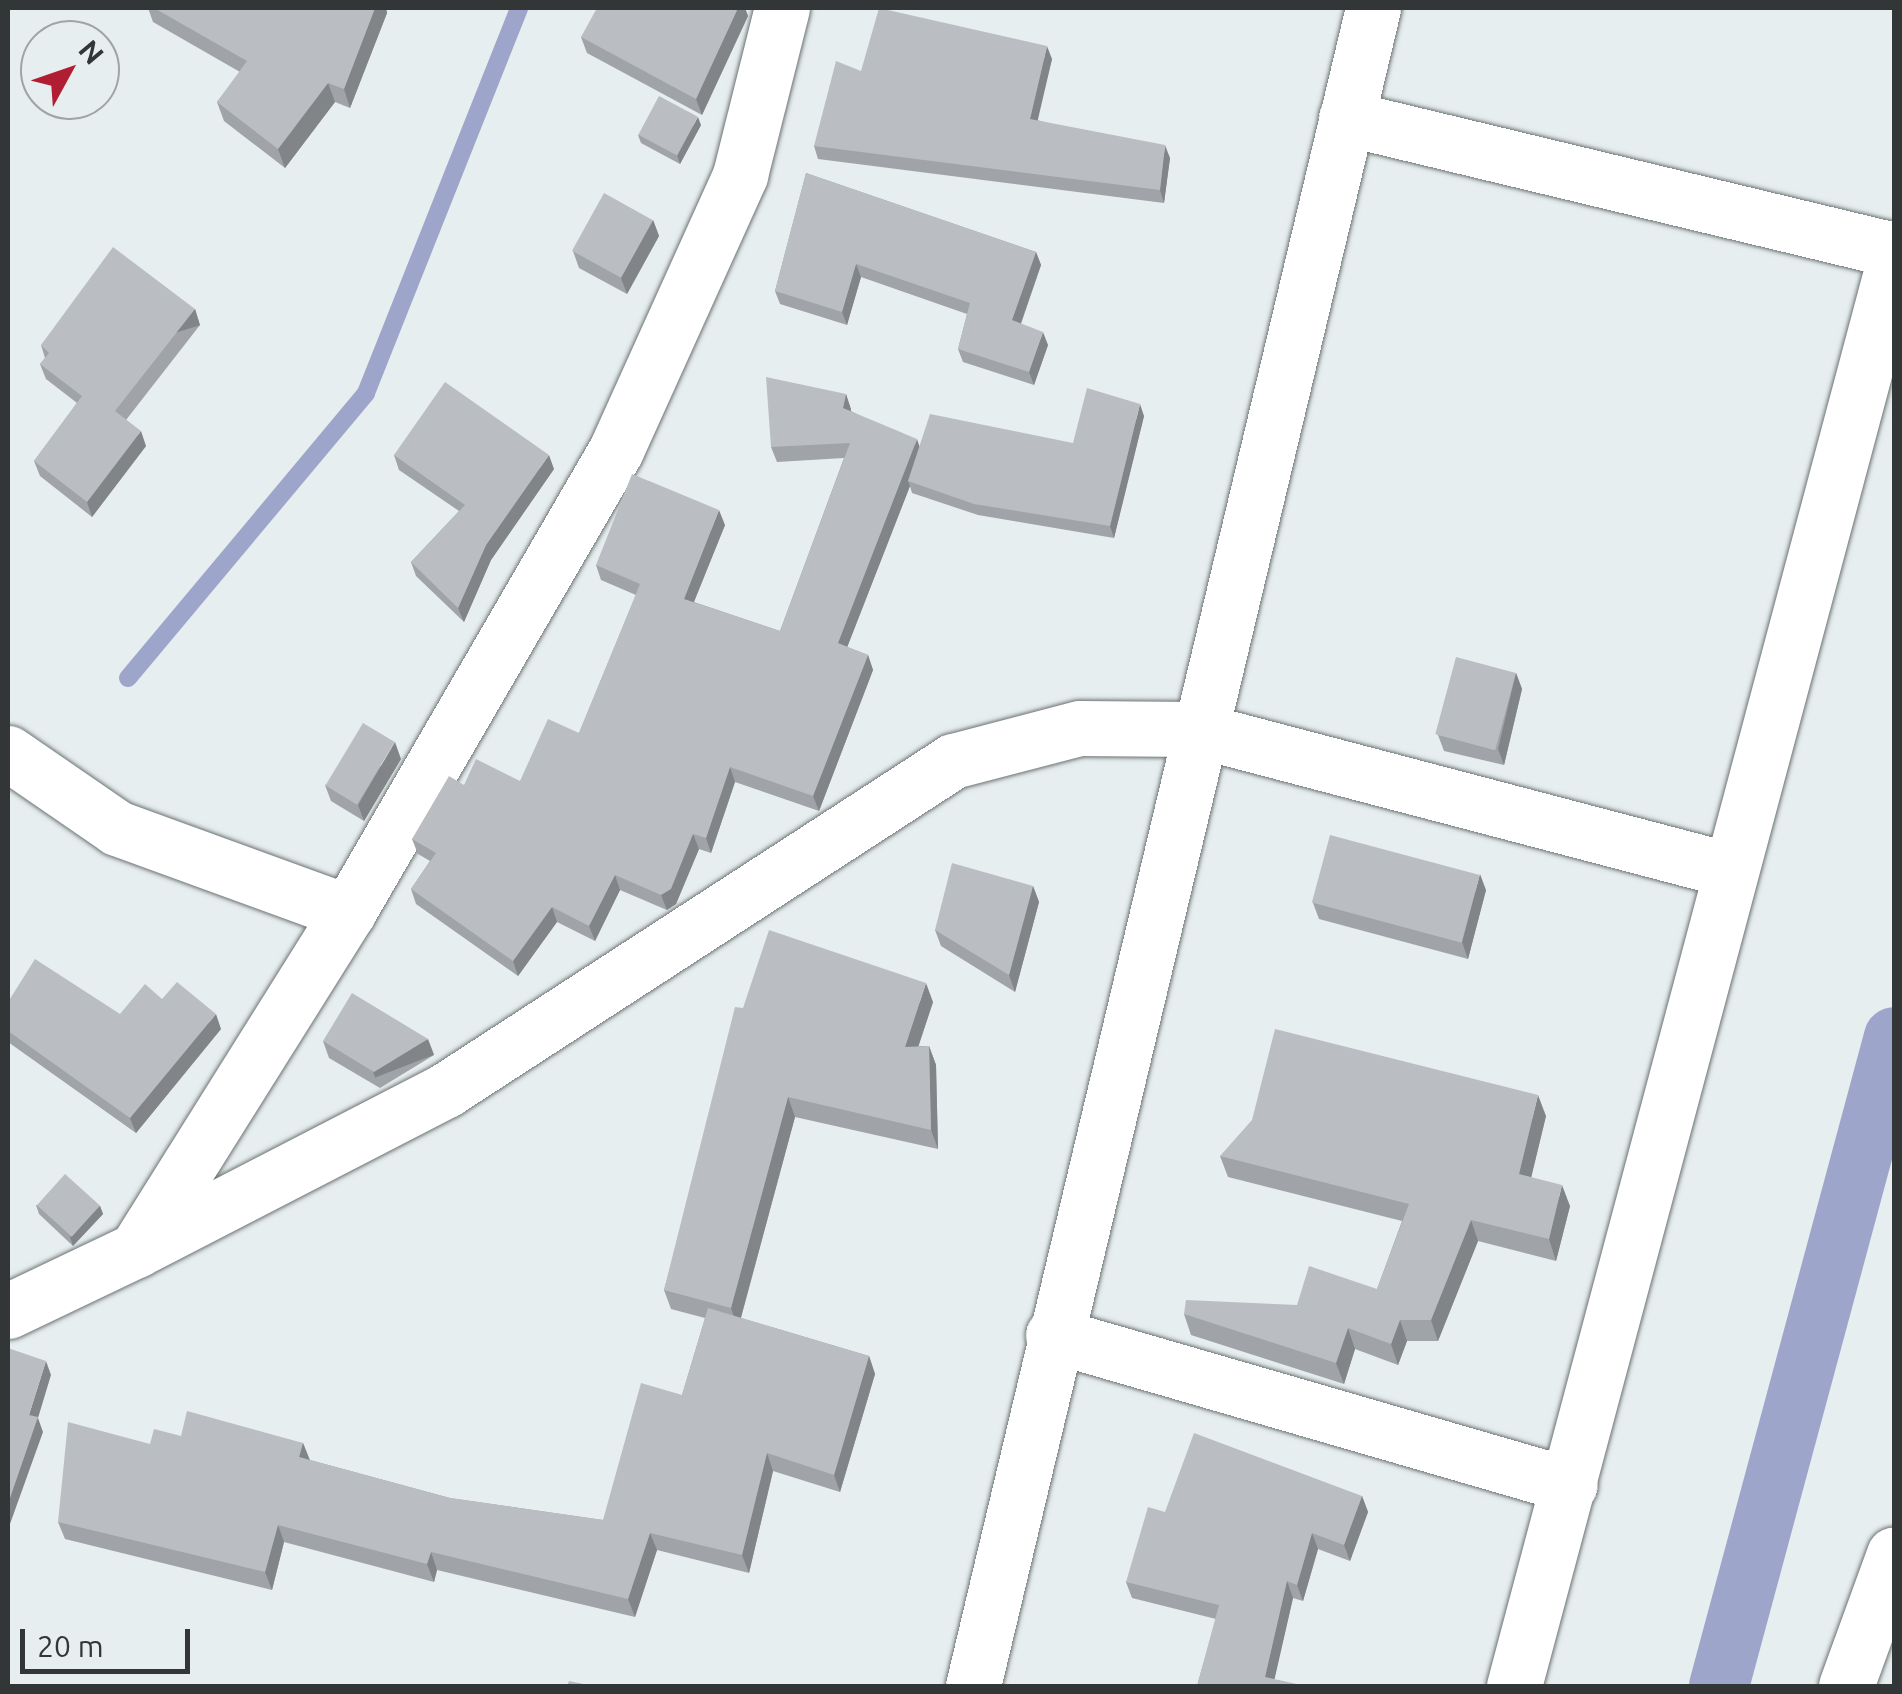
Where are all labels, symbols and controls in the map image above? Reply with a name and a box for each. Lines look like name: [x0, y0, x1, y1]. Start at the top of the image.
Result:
north arrow: [20, 20, 120, 120]
text: N: [73, 34, 110, 70]
scale bar: [25, 1609, 195, 1671]
text: 20 m: [37, 1629, 104, 1663]

